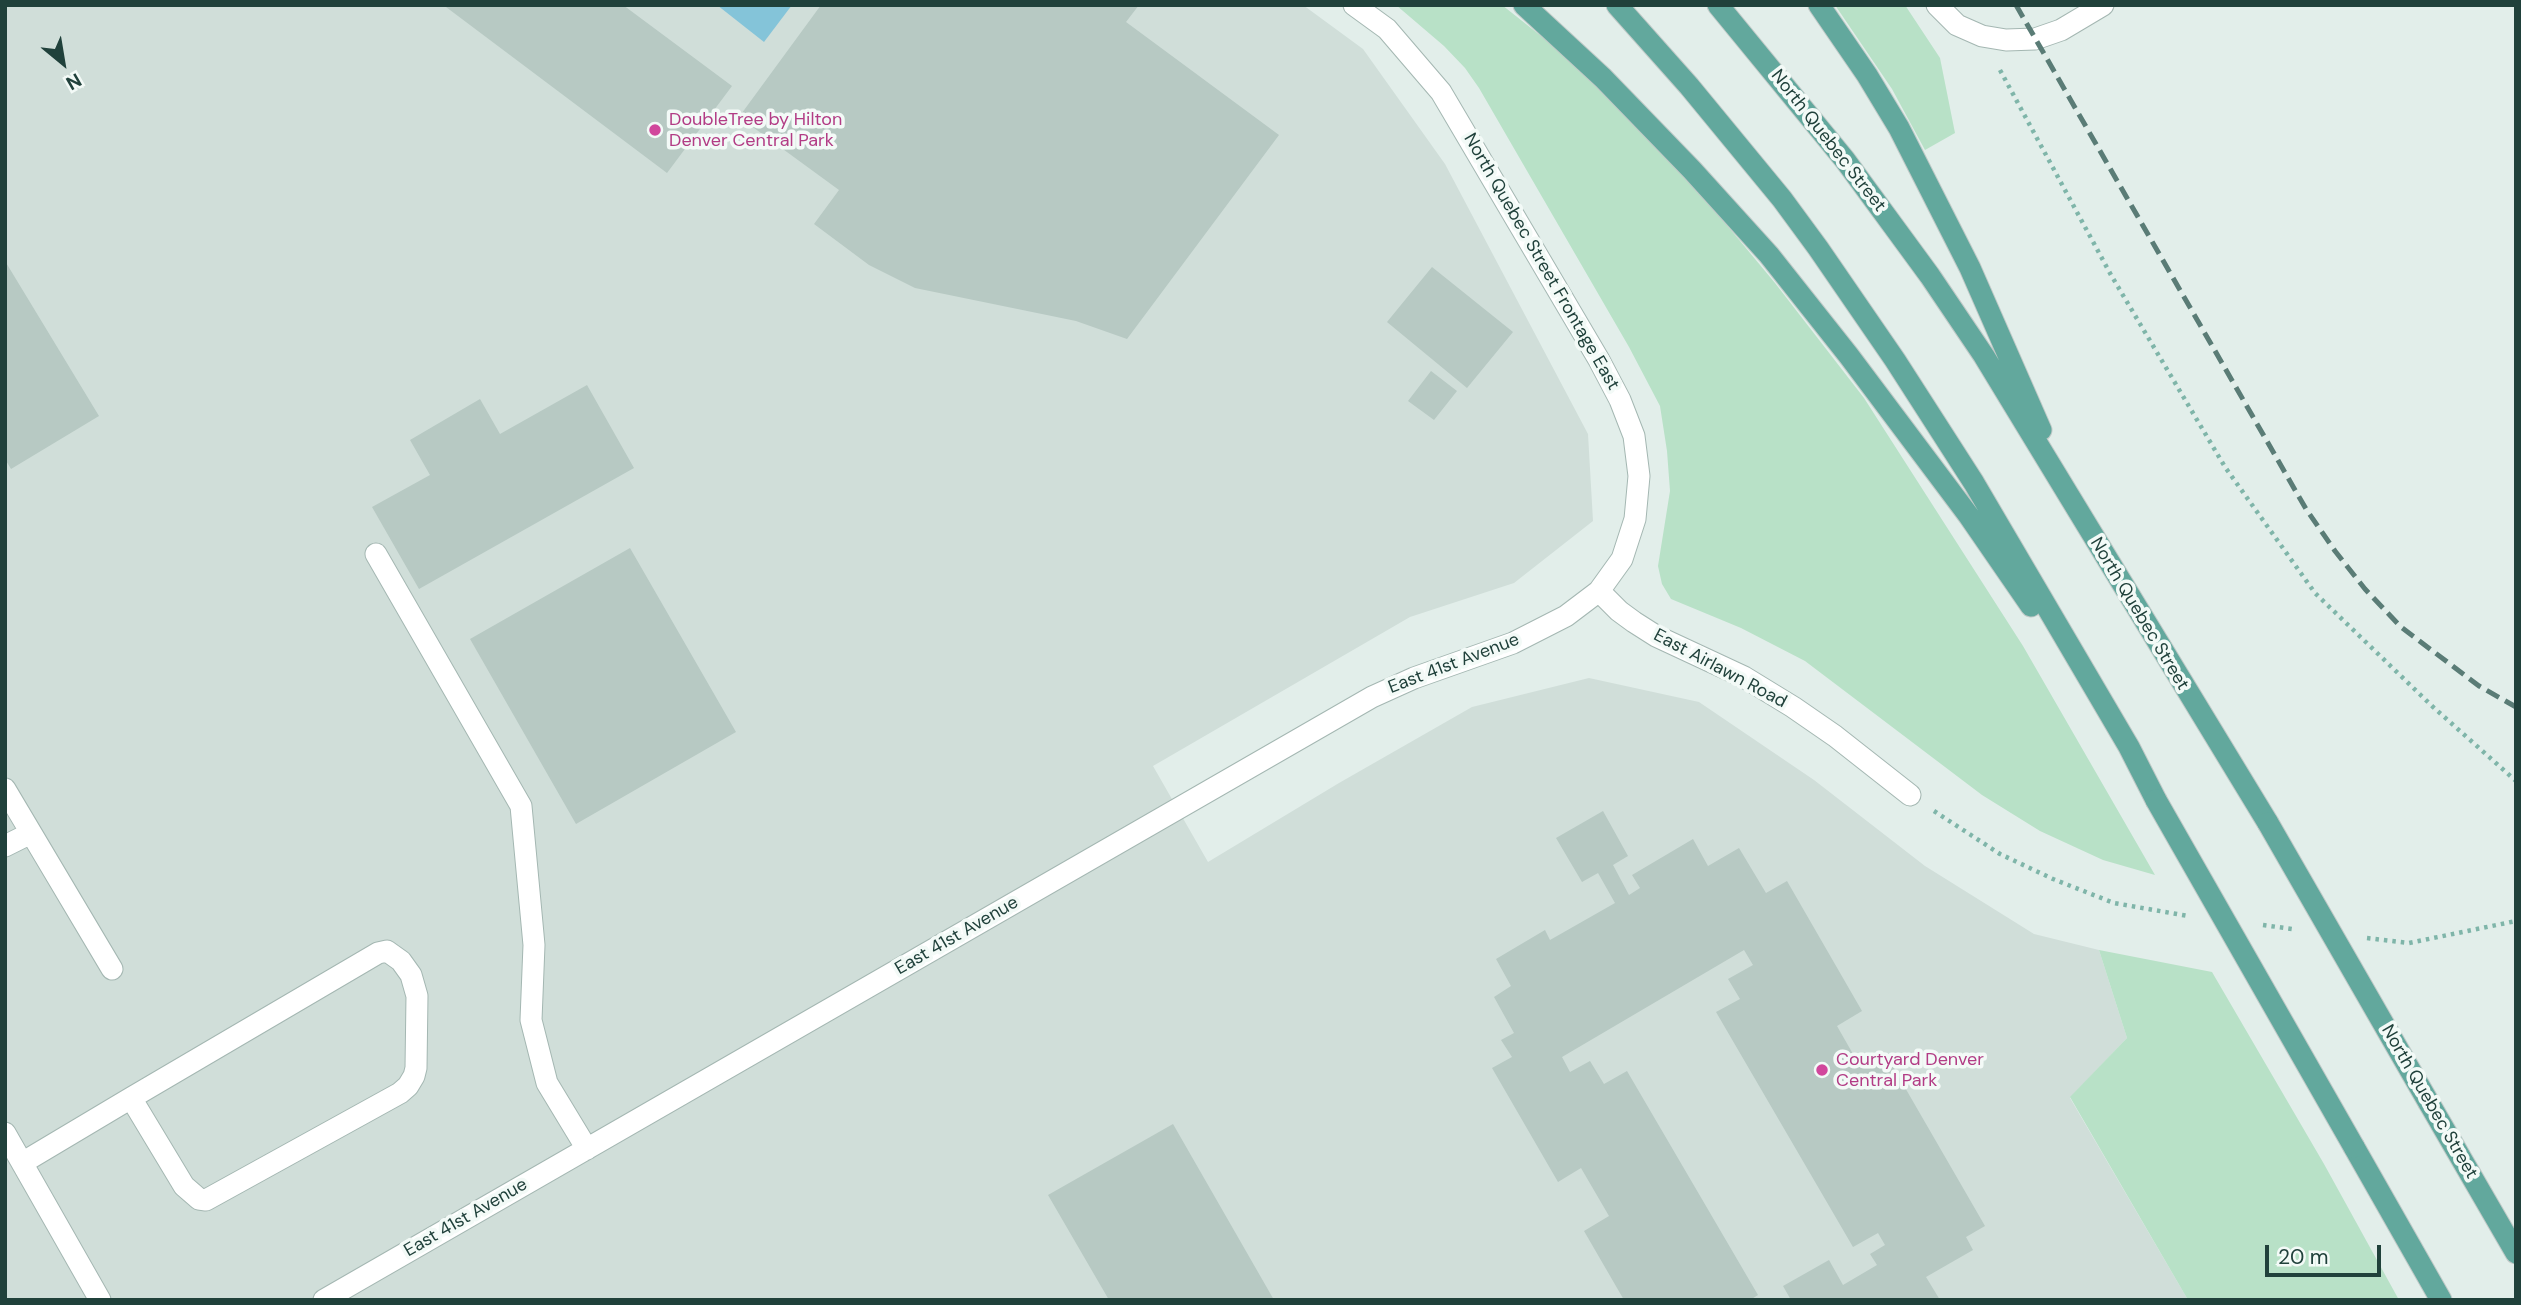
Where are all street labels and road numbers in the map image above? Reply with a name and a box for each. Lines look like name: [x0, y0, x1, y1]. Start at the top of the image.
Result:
street label: North Quebec Street: [1766, 66, 1890, 216]
street label: North Quebec Street Frontage East: [1458, 130, 1624, 394]
street label: North Quebec Street: [2085, 534, 2193, 694]
street label: East Airlawn Road: [1650, 625, 1790, 713]
street label: East 41st Avenue: [1385, 629, 1523, 699]
street label: East 41st Avenue: [892, 892, 1022, 980]
street label: North Quebec Street: [2376, 1021, 2482, 1183]
street label: East 41st Avenue: [401, 1174, 531, 1262]

